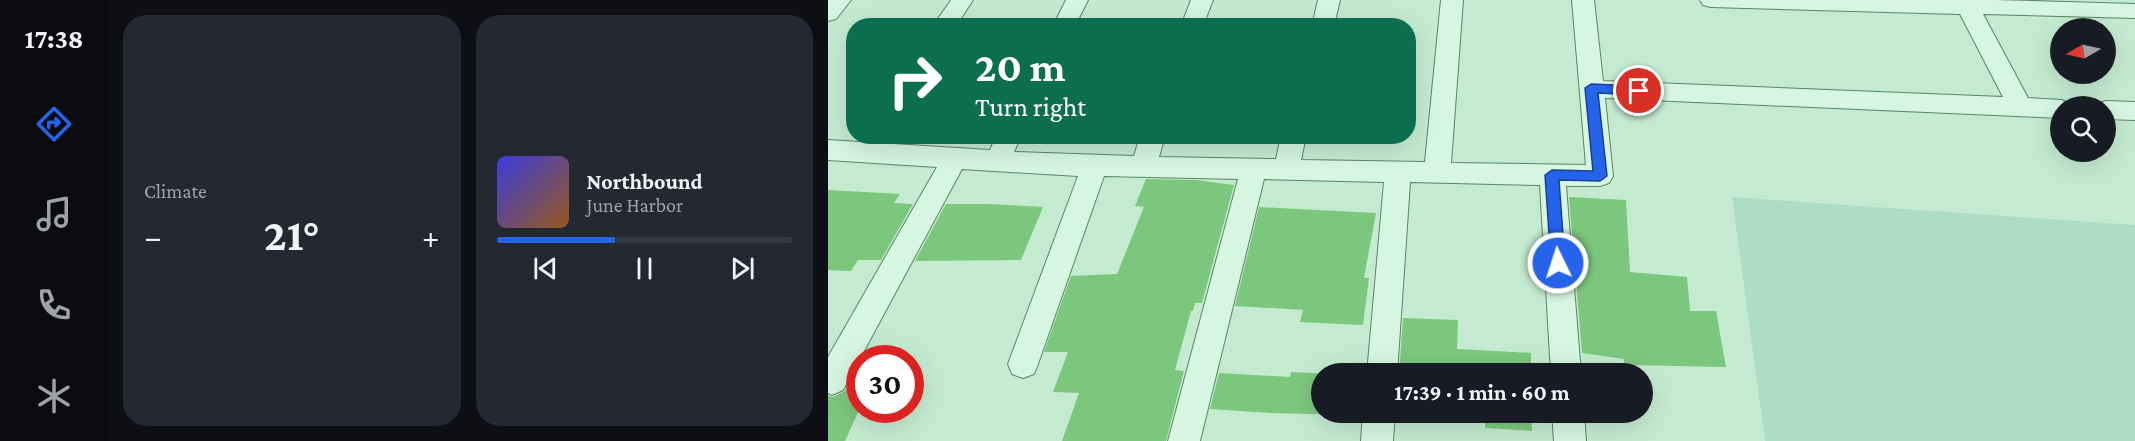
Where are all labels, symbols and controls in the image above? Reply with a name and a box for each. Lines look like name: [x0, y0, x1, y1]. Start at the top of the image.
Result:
north arrow: [2050, 18, 2116, 84]
map controls: [2050, 18, 2116, 162]
text: 17:38: [24, 24, 84, 54]
icon: right: [876, 42, 954, 120]
text: 20 m: [975, 43, 1066, 90]
pin: [1613, 65, 1664, 116]
icon: arrive: [1622, 74, 1655, 107]
text: Turn right: [975, 92, 1086, 122]
button: search: [2050, 96, 2116, 162]
icon: directions: [33, 103, 75, 145]
text: Northbound: [587, 169, 703, 194]
text: Climate: [144, 180, 207, 202]
icon: music: [33, 193, 75, 235]
text: June Harbor: [587, 194, 683, 216]
text: 21°: [264, 210, 320, 260]
text: −: [144, 218, 161, 255]
text: +: [422, 218, 440, 255]
position arrow: [1526, 231, 1590, 295]
icon: previous: [529, 252, 562, 285]
icon: pause: [628, 252, 661, 285]
icon: next: [726, 252, 759, 285]
icon: phone: [33, 284, 75, 326]
speed limit sign: 30: [846, 345, 924, 423]
icon: climate: [33, 375, 75, 417]
text: 17:39 · 1 min · 60 m: [1394, 380, 1570, 405]

